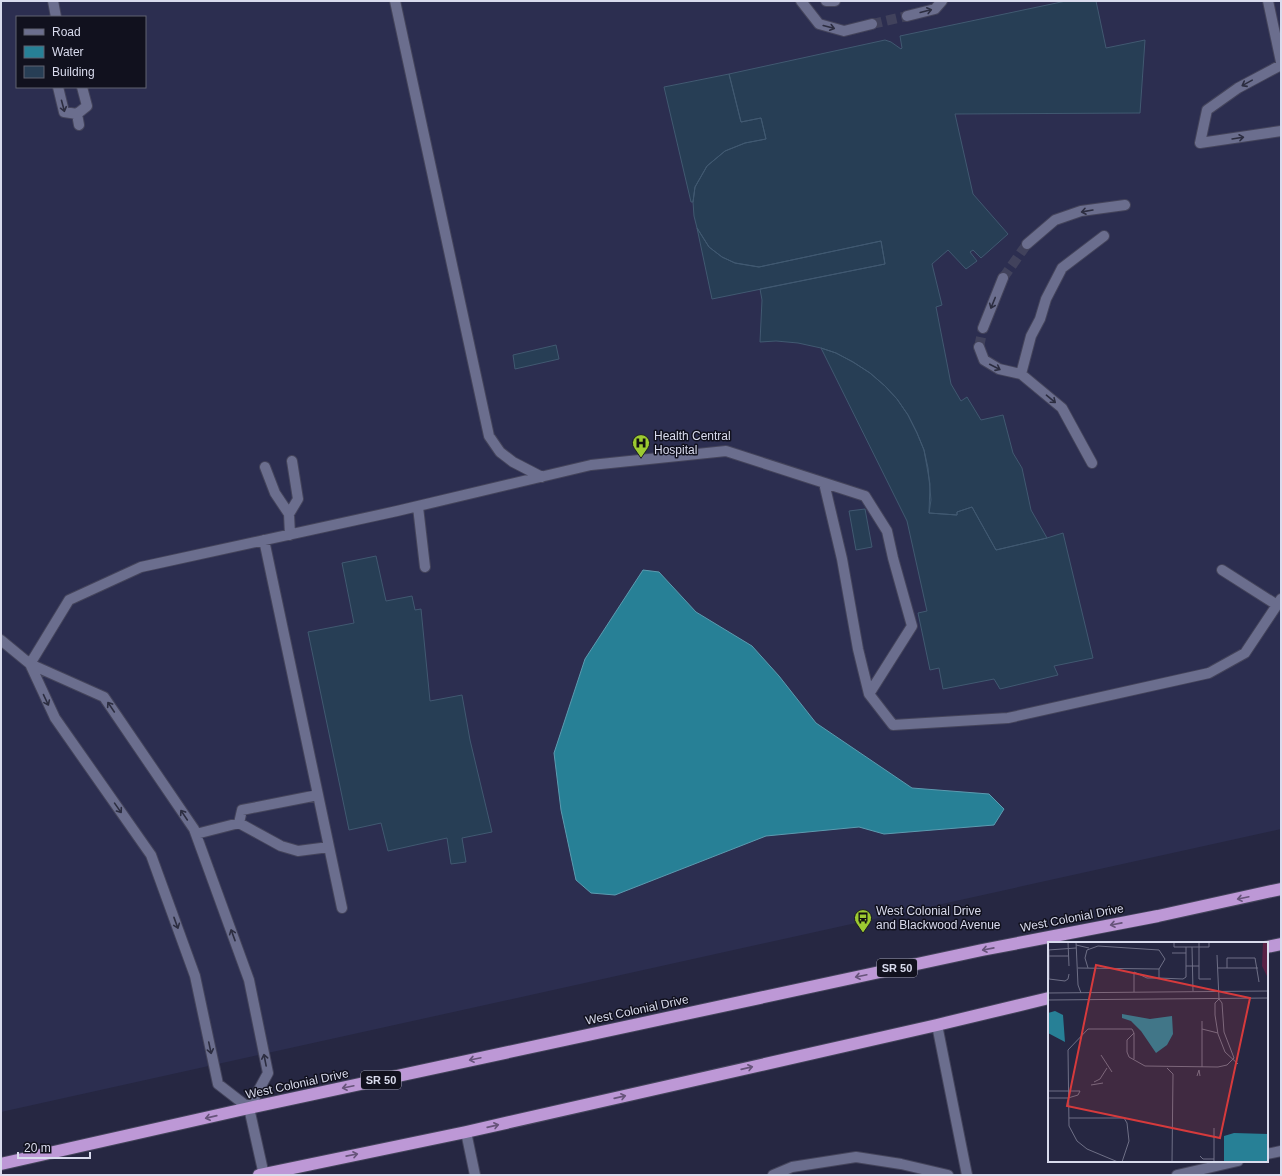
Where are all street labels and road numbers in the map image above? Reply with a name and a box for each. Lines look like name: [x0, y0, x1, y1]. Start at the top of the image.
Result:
street label: West Colonial Drive: [1019, 901, 1125, 935]
road number: SR 50: [877, 959, 917, 977]
street label: West Colonial Drive: [584, 992, 690, 1028]
street label: West Colonial Drive: [244, 1066, 350, 1102]
road number: SR 50: [361, 1071, 401, 1089]

